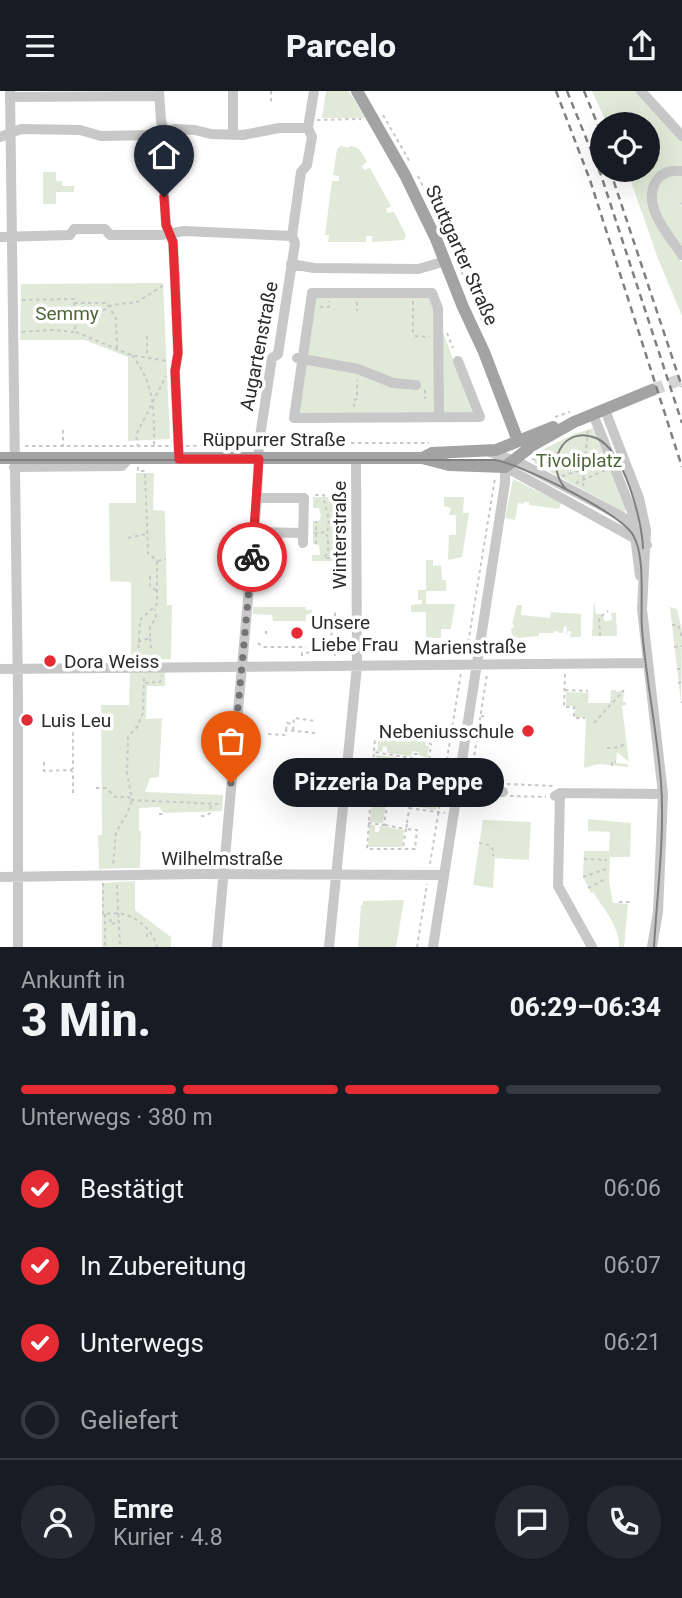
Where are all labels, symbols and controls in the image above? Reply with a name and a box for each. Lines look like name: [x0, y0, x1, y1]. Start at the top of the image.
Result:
icon: menu: [21, 27, 59, 65]
text: Parcelo: [286, 27, 396, 65]
icon: share: [623, 27, 661, 65]
map controls: [590, 112, 660, 182]
button: locate: [590, 112, 660, 182]
pin: [134, 125, 194, 197]
icon: home: [145, 136, 183, 174]
street label: Stuttgarter Straße: [421, 181, 503, 329]
street label: Augartenstraße: [235, 279, 283, 413]
park label: Semmy: [35, 302, 99, 325]
street label: Rüppurrer Straße: [202, 428, 346, 451]
park label: Tivoliplatz: [536, 449, 622, 472]
street label: Winterstraße: [328, 481, 351, 589]
courier: [217, 522, 287, 592]
icon: bike: [233, 538, 271, 576]
place label: Unsere Liebe Frau: [311, 611, 399, 656]
marker: Unsere Liebe Frau: [289, 625, 305, 641]
street label: Marienstraße: [414, 635, 526, 659]
place label: Dora Weiss: [64, 650, 159, 673]
marker: Dora Weiss: [42, 653, 58, 669]
place label: Luis Leu: [41, 709, 111, 732]
pin: [201, 711, 261, 783]
marker: Luis Leu: [19, 712, 35, 728]
place label: Nebeniusschule: [379, 720, 514, 743]
icon: bag: [212, 722, 250, 760]
marker: Nebeniusschule: [520, 723, 536, 739]
callout: Pizzeria Da Peppe: [273, 759, 504, 807]
text: Pizzeria Da Peppe: [294, 769, 483, 796]
street label: Wilhelmstraße: [161, 847, 283, 870]
text: Ankunft in: [21, 967, 125, 994]
text: 06:29–06:34: [510, 992, 661, 1022]
text: 3 Min.: [21, 993, 151, 1047]
text: Unterwegs · 380 m: [21, 1104, 213, 1131]
icon: check: [21, 1170, 59, 1208]
text: Bestätigt: [80, 1174, 184, 1204]
text: 06:06: [604, 1175, 661, 1202]
icon: check: [21, 1247, 59, 1285]
text: In Zubereitung: [80, 1251, 246, 1281]
text: 06:07: [604, 1252, 661, 1279]
icon: check: [21, 1324, 59, 1362]
text: Unterwegs: [80, 1328, 204, 1358]
text: 06:21: [604, 1329, 661, 1356]
text: Geliefert: [80, 1405, 178, 1435]
button: person: [21, 1485, 95, 1559]
button: chat: [495, 1485, 569, 1559]
button: phone: [587, 1485, 661, 1559]
text: Emre: [113, 1494, 173, 1524]
text: Kurier · 4.8: [113, 1524, 223, 1551]

